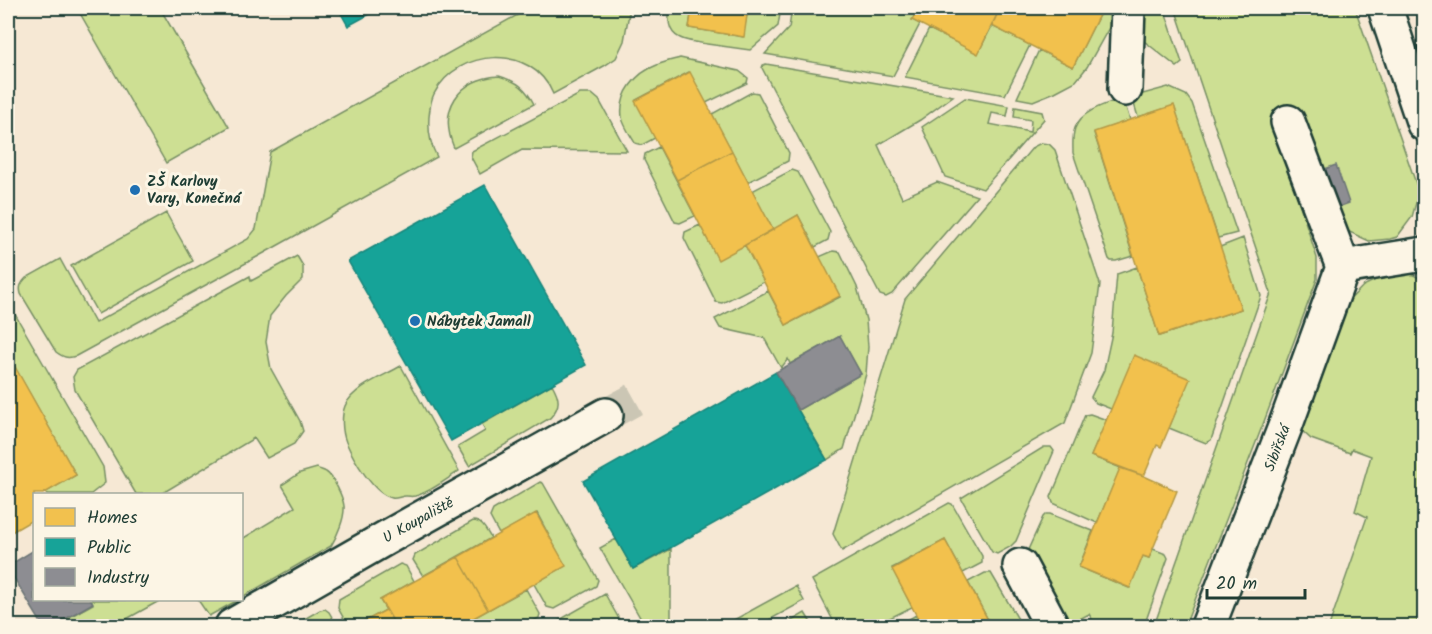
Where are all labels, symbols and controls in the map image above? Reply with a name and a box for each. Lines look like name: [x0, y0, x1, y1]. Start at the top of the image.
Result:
place label: ZŠ Karlovy Vary, Konečná: [147, 170, 243, 211]
marker: ZŠ Karlovy Vary, Konečná: [128, 183, 142, 197]
place label: Nábytek Jamall: [427, 310, 531, 334]
marker: Nábytek Jamall: [408, 314, 422, 328]
street label: Sibiřská: [1258, 420, 1298, 475]
street label: U Koupaliště: [379, 491, 459, 550]
legend: [33, 493, 243, 601]
text: Homes: [87, 504, 138, 533]
text: Public: [87, 534, 132, 563]
scale bar: [1207, 562, 1304, 600]
text: Industry: [87, 564, 149, 593]
text: 20 m: [1216, 570, 1257, 599]

